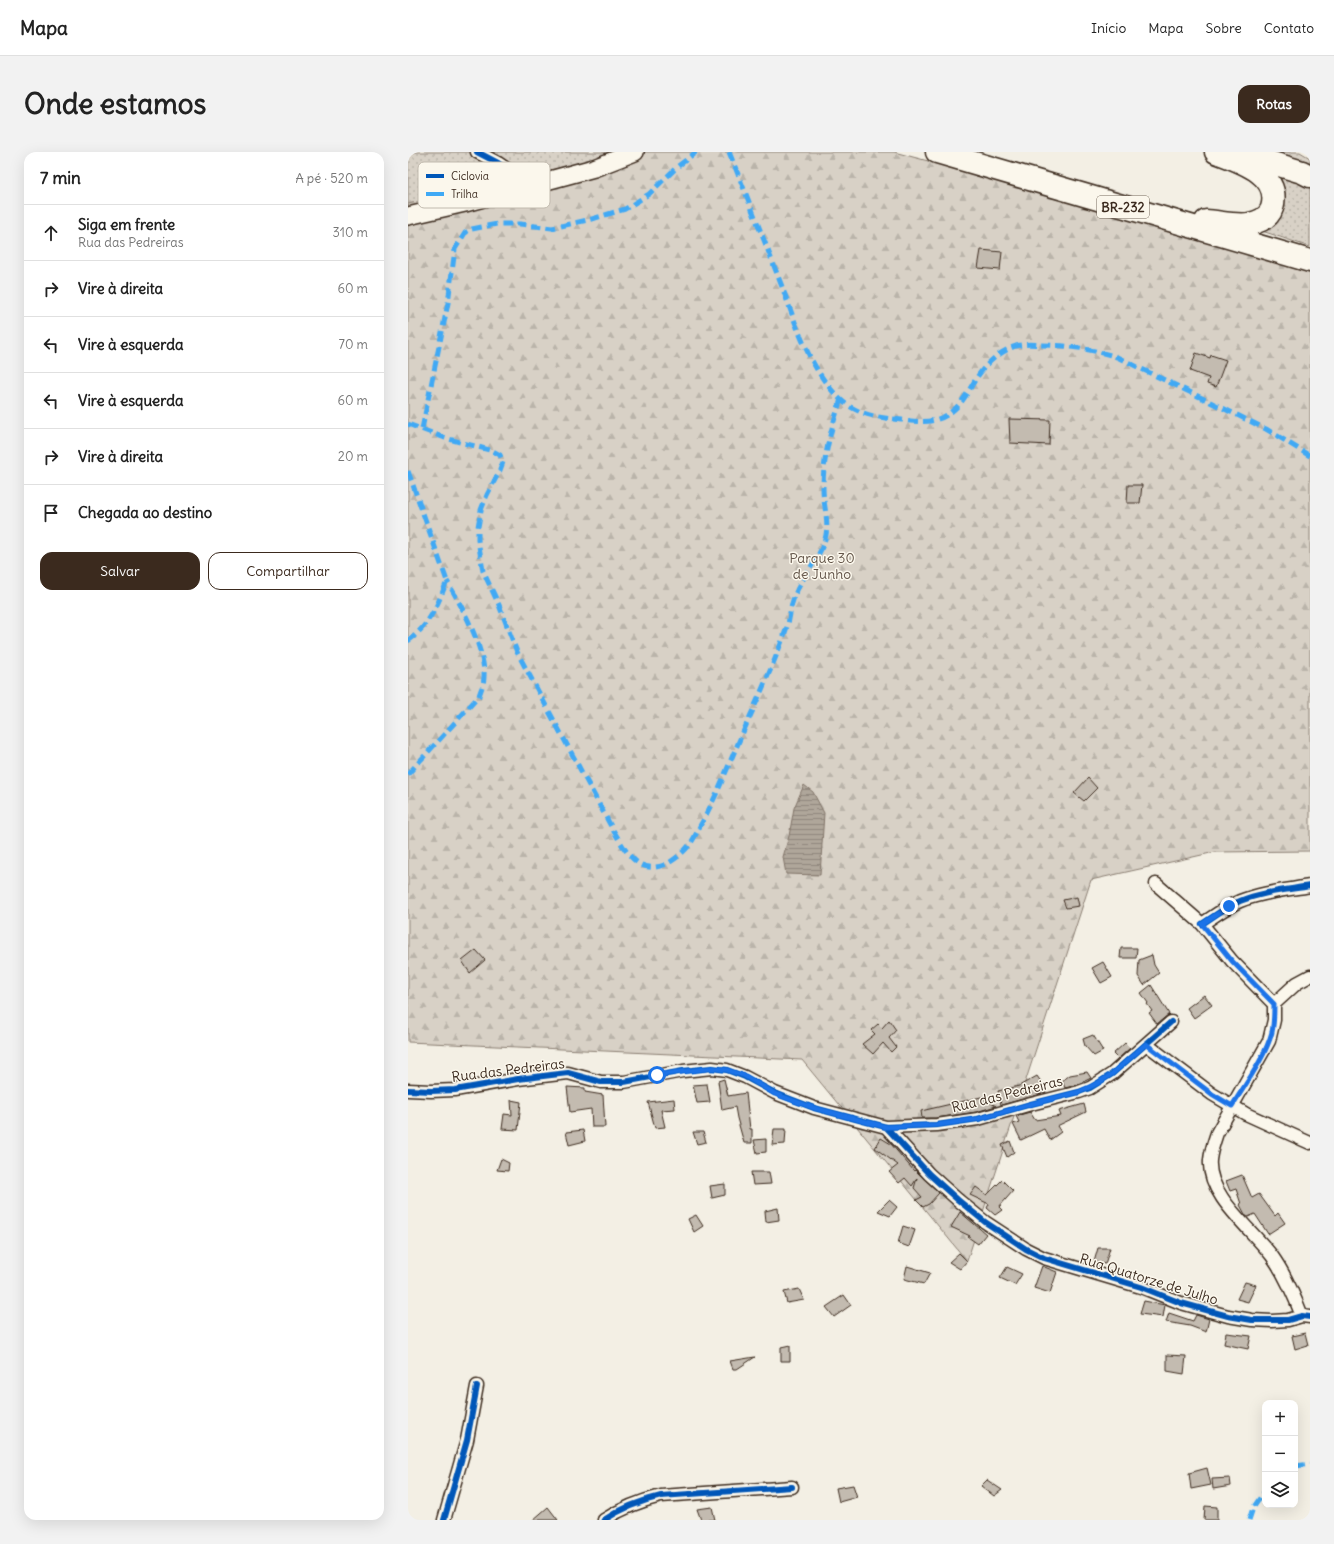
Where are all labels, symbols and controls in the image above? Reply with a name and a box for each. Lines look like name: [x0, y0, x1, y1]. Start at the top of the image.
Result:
text: Mapa: [20, 16, 68, 40]
text: Início: [1091, 19, 1126, 37]
text: Mapa: [1148, 19, 1184, 37]
text: Sobre: [1206, 19, 1242, 37]
text: Contato: [1264, 19, 1314, 37]
button: Rotas: [1238, 85, 1310, 123]
text: Onde estamos: [24, 86, 206, 122]
legend: [418, 162, 550, 208]
text: 7 min: [40, 167, 81, 189]
text: Ciclovia: [451, 169, 489, 183]
text: A pé · 520 m: [295, 170, 368, 187]
text: Trilha: [451, 187, 478, 201]
road number: BR-232: [1097, 196, 1149, 218]
text: Siga em frente: [78, 215, 175, 234]
icon: ahead: [40, 222, 62, 244]
text: 310 m: [333, 224, 368, 241]
text: Rua das Pedreiras: [78, 234, 184, 251]
icon: right: [40, 278, 62, 300]
text: Vire à direita: [78, 279, 163, 298]
text: 60 m: [337, 280, 368, 297]
icon: left: [40, 334, 62, 356]
text: Vire à esquerda: [78, 335, 184, 354]
text: 70 m: [339, 336, 368, 353]
icon: left: [40, 390, 62, 412]
text: Vire à esquerda: [78, 391, 184, 410]
text: 60 m: [337, 392, 368, 409]
icon: right: [40, 446, 62, 468]
text: Vire à direita: [78, 447, 163, 466]
text: 20 m: [338, 448, 368, 465]
icon: arrive: [40, 502, 62, 524]
text: Chegada ao destino: [78, 503, 212, 522]
park label: Parque 30 de Junho: [789, 549, 855, 583]
button: Salvar: [40, 552, 200, 590]
button: Compartilhar: [208, 552, 368, 590]
route end: [1220, 897, 1238, 915]
street label: Rua das Pedreiras: [450, 1054, 566, 1086]
route start: [648, 1066, 666, 1084]
street label: Rua das Pedreiras: [950, 1072, 1064, 1116]
street label: Rua Quatorze de Julho: [1078, 1249, 1221, 1309]
map controls: [1262, 1400, 1298, 1508]
button: +: [1262, 1400, 1298, 1436]
button: −: [1262, 1436, 1298, 1472]
button: layers: [1262, 1472, 1298, 1508]

